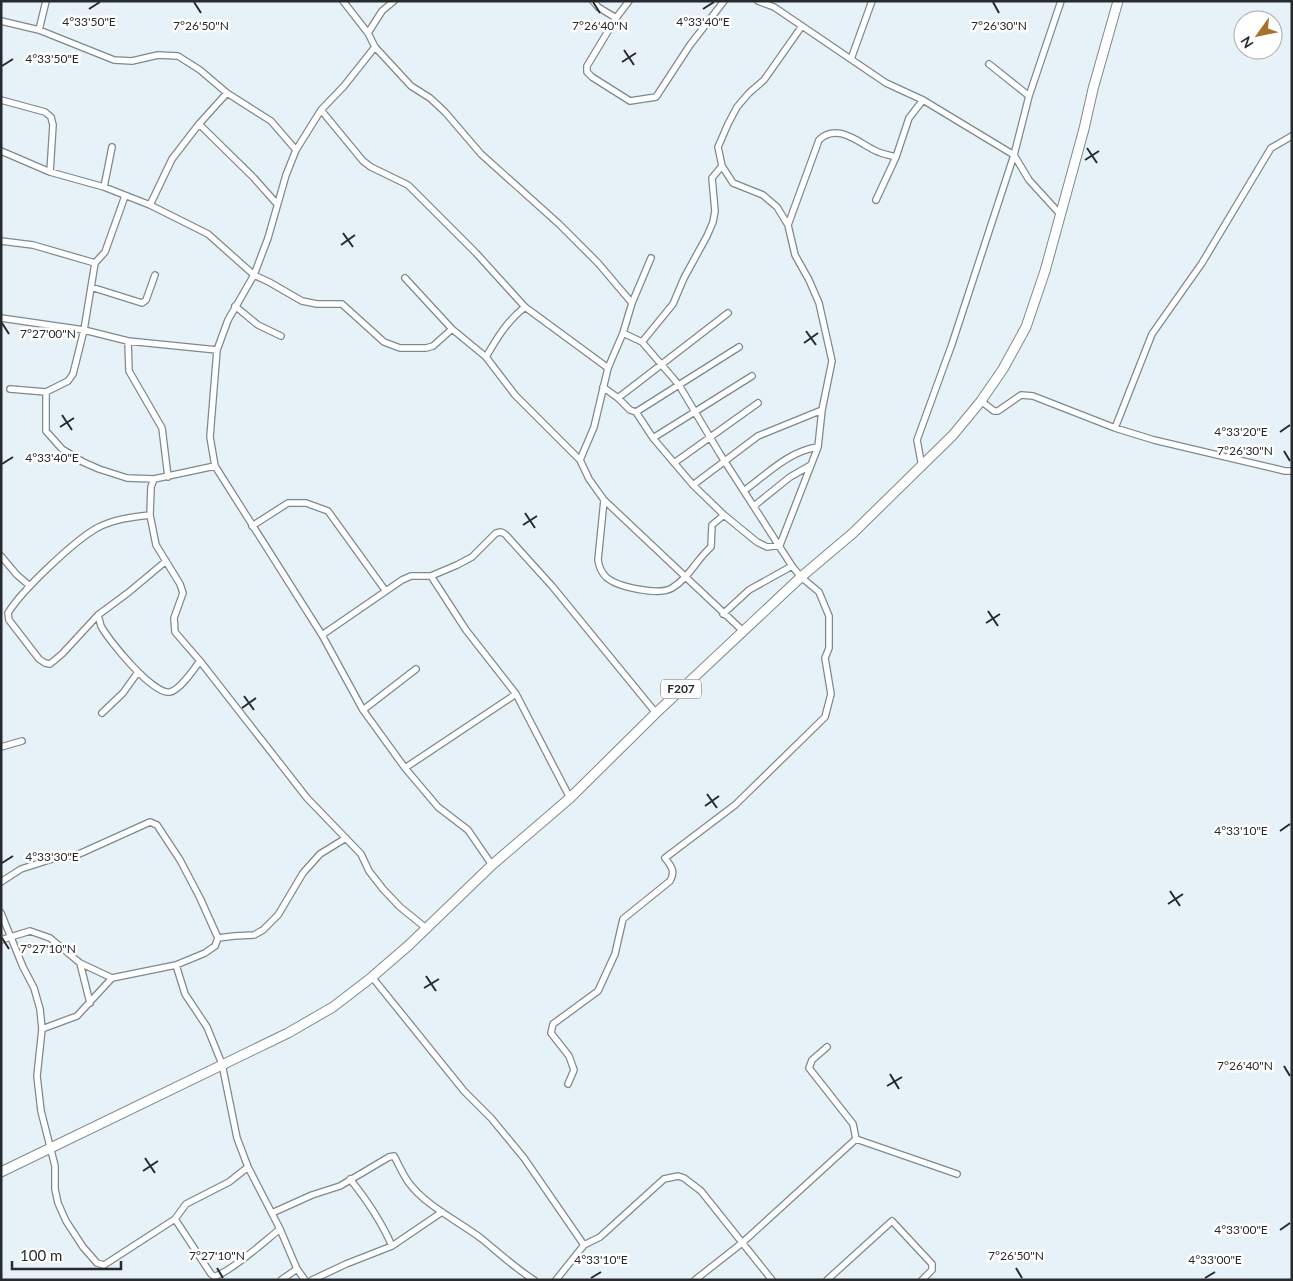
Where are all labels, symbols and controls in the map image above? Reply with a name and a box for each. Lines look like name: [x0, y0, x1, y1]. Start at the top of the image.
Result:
north arrow: [1233, 10, 1283, 60]
text: 4°33'50"E: [62, 14, 116, 29]
text: 4°33'40"E: [676, 14, 730, 29]
text: 7°26'50"N: [173, 18, 229, 33]
text: 7°26'40"N: [572, 18, 628, 33]
text: 7°26'30"N: [971, 18, 1027, 33]
text: N: [1237, 33, 1257, 52]
text: 4°33'50"E: [25, 51, 79, 66]
text: 7°27'00"N: [20, 326, 76, 341]
text: 4°33'20"E: [1214, 424, 1268, 439]
text: 7°26'30"N: [1217, 443, 1273, 458]
text: 4°33'40"E: [25, 450, 79, 465]
road number: F207: [661, 680, 701, 699]
text: 4°33'10"E: [1214, 823, 1268, 838]
text: 4°33'30"E: [25, 849, 79, 864]
text: 7°27'10"N: [20, 941, 76, 956]
text: 7°26'40"N: [1217, 1058, 1273, 1073]
text: 4°33'00"E: [1214, 1222, 1268, 1237]
scale bar: [12, 1238, 121, 1270]
text: 100 m: [20, 1246, 62, 1264]
text: 7°27'10"N: [189, 1248, 245, 1263]
text: 7°26'50"N: [988, 1248, 1044, 1263]
text: 4°33'10"E: [574, 1252, 628, 1267]
text: 4°33'00"E: [1188, 1252, 1242, 1267]

